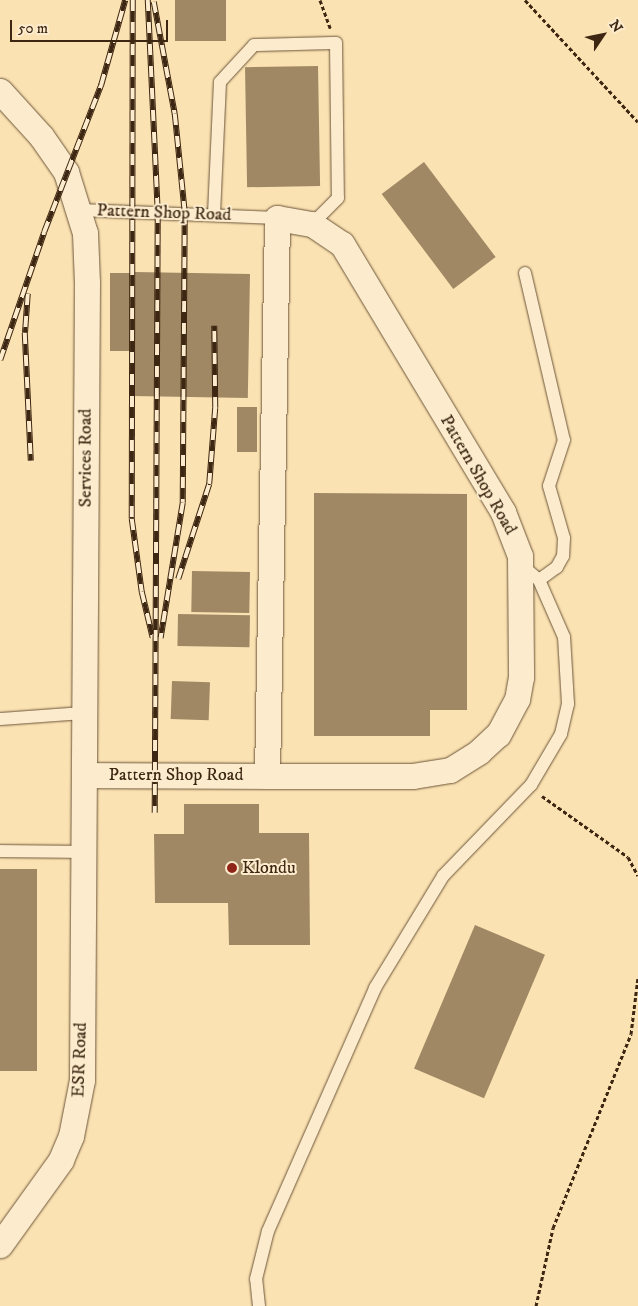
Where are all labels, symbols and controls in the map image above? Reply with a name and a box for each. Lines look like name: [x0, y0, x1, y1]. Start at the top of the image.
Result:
scale bar: [12, 10, 170, 42]
north arrow: [578, 10, 628, 60]
text: N: [605, 17, 626, 36]
text: 50 m: [18, 19, 48, 38]
street label: Pattern Shop Road: [96, 200, 232, 226]
street label: Services Road: [75, 409, 97, 507]
street label: Pattern Shop Road: [435, 411, 521, 539]
street label: Pattern Shop Road: [109, 764, 243, 786]
place label: Klondu: [242, 857, 296, 879]
marker: Klondu: [226, 862, 238, 874]
street label: ESR Road: [68, 1022, 92, 1098]

